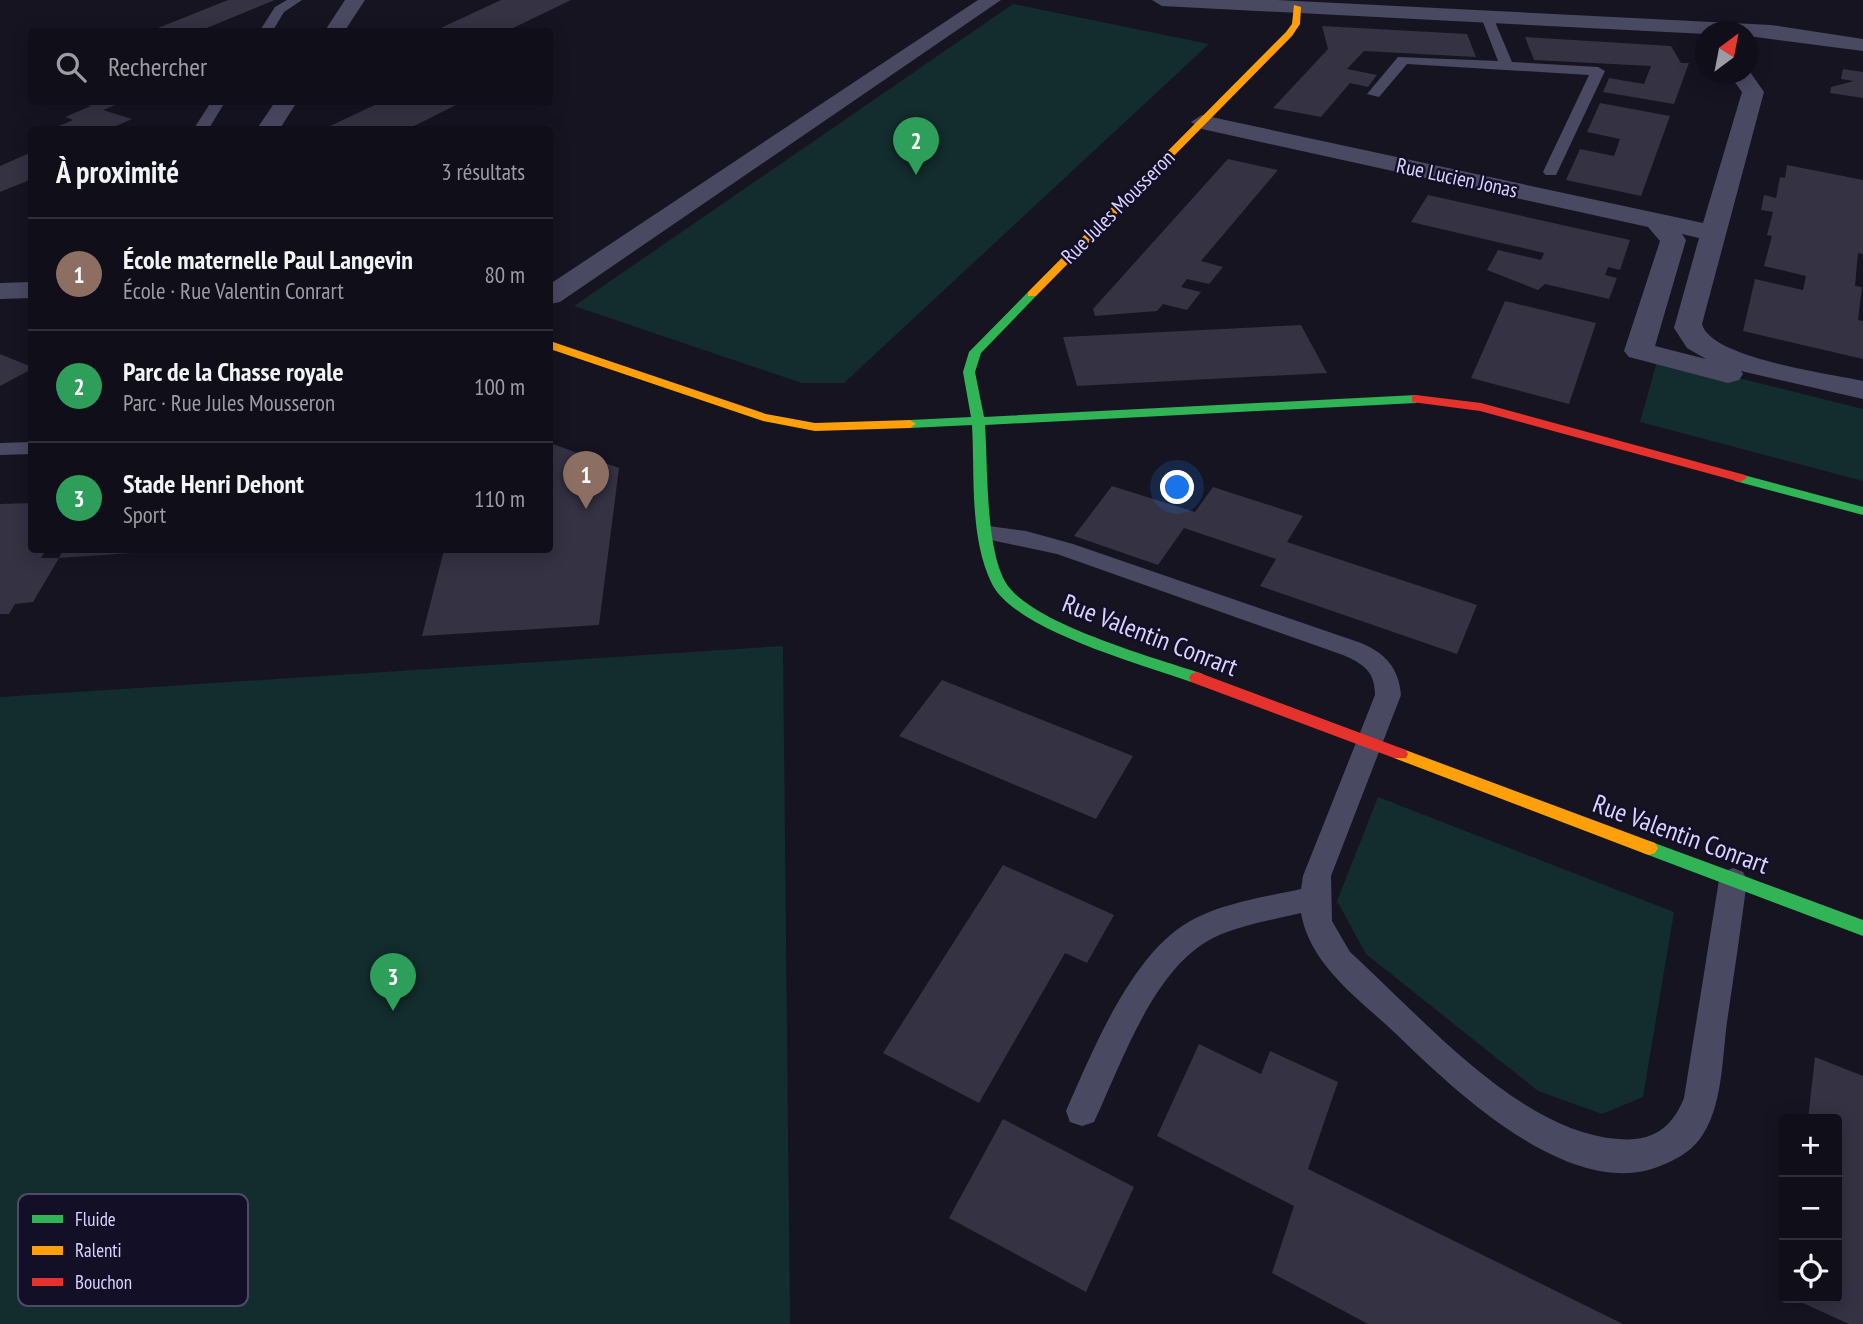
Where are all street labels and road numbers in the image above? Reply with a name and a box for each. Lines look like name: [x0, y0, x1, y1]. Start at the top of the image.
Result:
street label: Rue Jules Mousseron: [1055, 144, 1180, 269]
street label: Rue Lucien Jonas: [1394, 152, 1520, 204]
street label: Rue Valentin Conrart: [1058, 586, 1242, 683]
street label: Rue Valentin Conrart: [1589, 786, 1774, 881]

